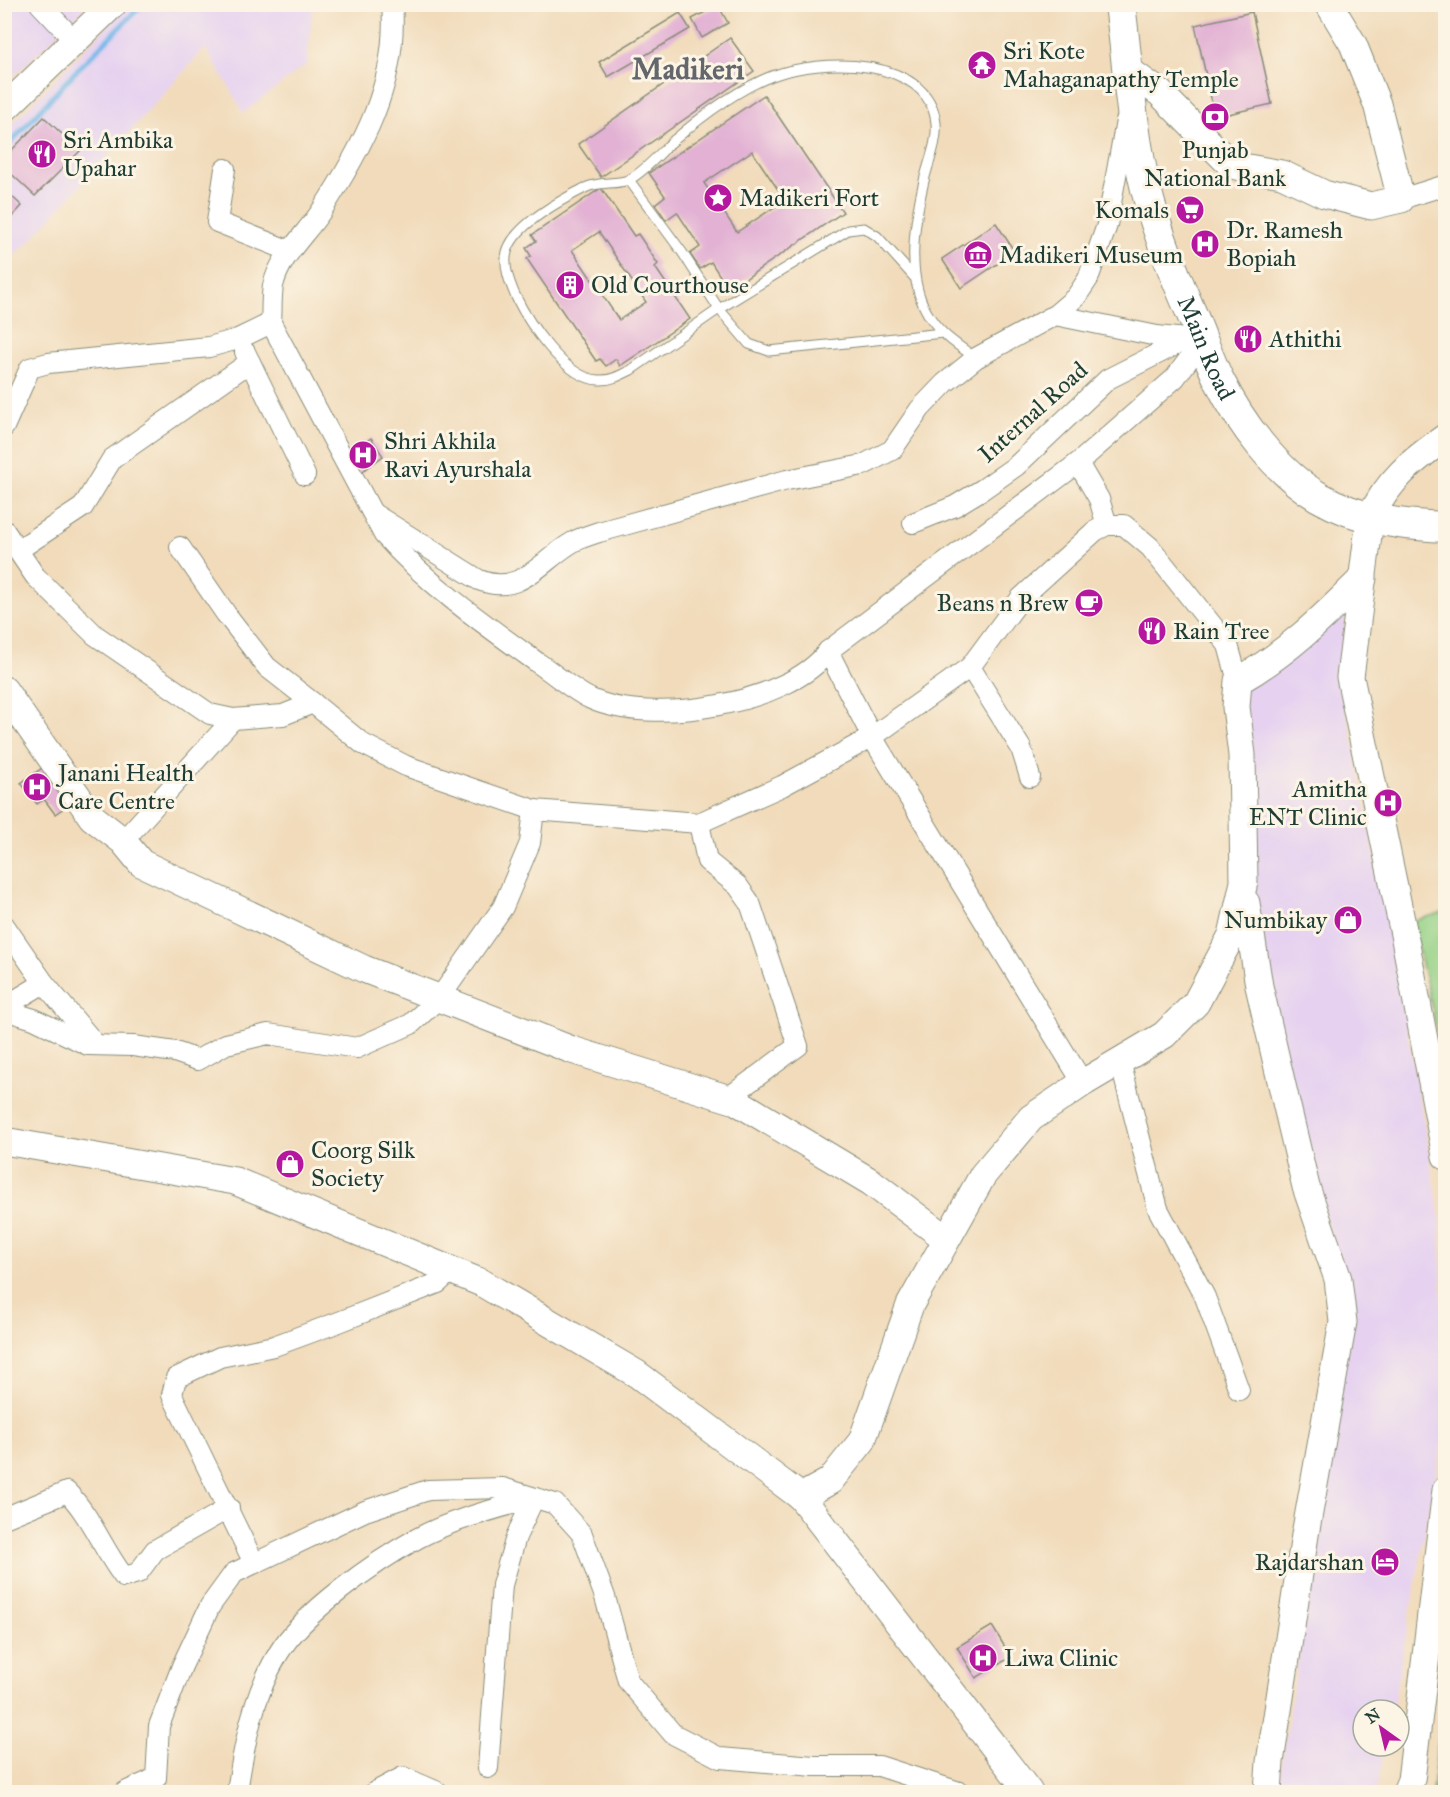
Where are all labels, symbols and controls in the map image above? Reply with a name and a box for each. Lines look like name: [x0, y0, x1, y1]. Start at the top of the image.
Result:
place label: Sri Kote Mahaganapathy Temple: [1003, 36, 1239, 94]
temple icon: Sri Kote Mahaganapathy Temple: [966, 49, 998, 81]
district label: Madikeri: [632, 51, 745, 87]
bank icon: Punjab National Bank: [1199, 101, 1231, 133]
place label: Sri Ambika Upahar: [63, 125, 174, 183]
place label: Punjab National Bank: [1144, 135, 1287, 193]
restaurant icon: Sri Ambika Upahar: [26, 138, 58, 170]
place icon: Madikeri Fort: [702, 182, 734, 214]
place label: Madikeri Fort: [739, 183, 880, 213]
supermarket icon: Komals: [1174, 194, 1206, 226]
place label: Komals: [1095, 195, 1169, 225]
place label: Dr. Ramesh Bopiah: [1226, 215, 1343, 273]
hospital icon: Dr. Ramesh Bopiah: [1189, 228, 1221, 260]
museum icon: Madikeri Museum: [962, 239, 994, 271]
place label: Madikeri Museum: [999, 240, 1183, 270]
building icon: Old Courthouse: [554, 269, 586, 301]
place label: Old Courthouse: [591, 270, 749, 300]
street label: Main Road: [1171, 291, 1242, 406]
restaurant icon: Athithi: [1232, 323, 1264, 355]
place label: Athithi: [1268, 324, 1342, 354]
street label: Internal Road: [972, 355, 1094, 469]
place label: Shri Akhila Ravi Ayurshala: [384, 426, 532, 484]
hospital icon: Shri Akhila Ravi Ayurshala: [347, 439, 379, 471]
cafe icon: Beans n Brew: [1073, 587, 1105, 619]
place label: Beans n Brew: [937, 588, 1069, 618]
restaurant icon: Rain Tree: [1136, 615, 1168, 647]
place label: Rain Tree: [1173, 616, 1269, 646]
place label: Janani Health Care Centre: [55, 758, 194, 816]
hospital icon: Janani Health Care Centre: [21, 771, 53, 803]
place label: Amitha ENT Clinic: [1249, 774, 1368, 832]
hospital icon: Amitha ENT Clinic: [1372, 787, 1404, 819]
shop icon: Numbikay: [1332, 904, 1364, 936]
place label: Numbikay: [1224, 905, 1328, 935]
place label: Coorg Silk Society: [311, 1135, 416, 1193]
shop icon: Coorg Silk Society: [274, 1148, 306, 1180]
hotel icon: Rajdarshan: [1369, 1546, 1401, 1578]
place label: Rajdarshan: [1255, 1547, 1364, 1577]
hospital icon: Liwa Clinic: [967, 1642, 999, 1674]
place label: Liwa Clinic: [1004, 1643, 1118, 1673]
north arrow: [1351, 1698, 1411, 1758]
text: N: [1362, 1704, 1384, 1728]

